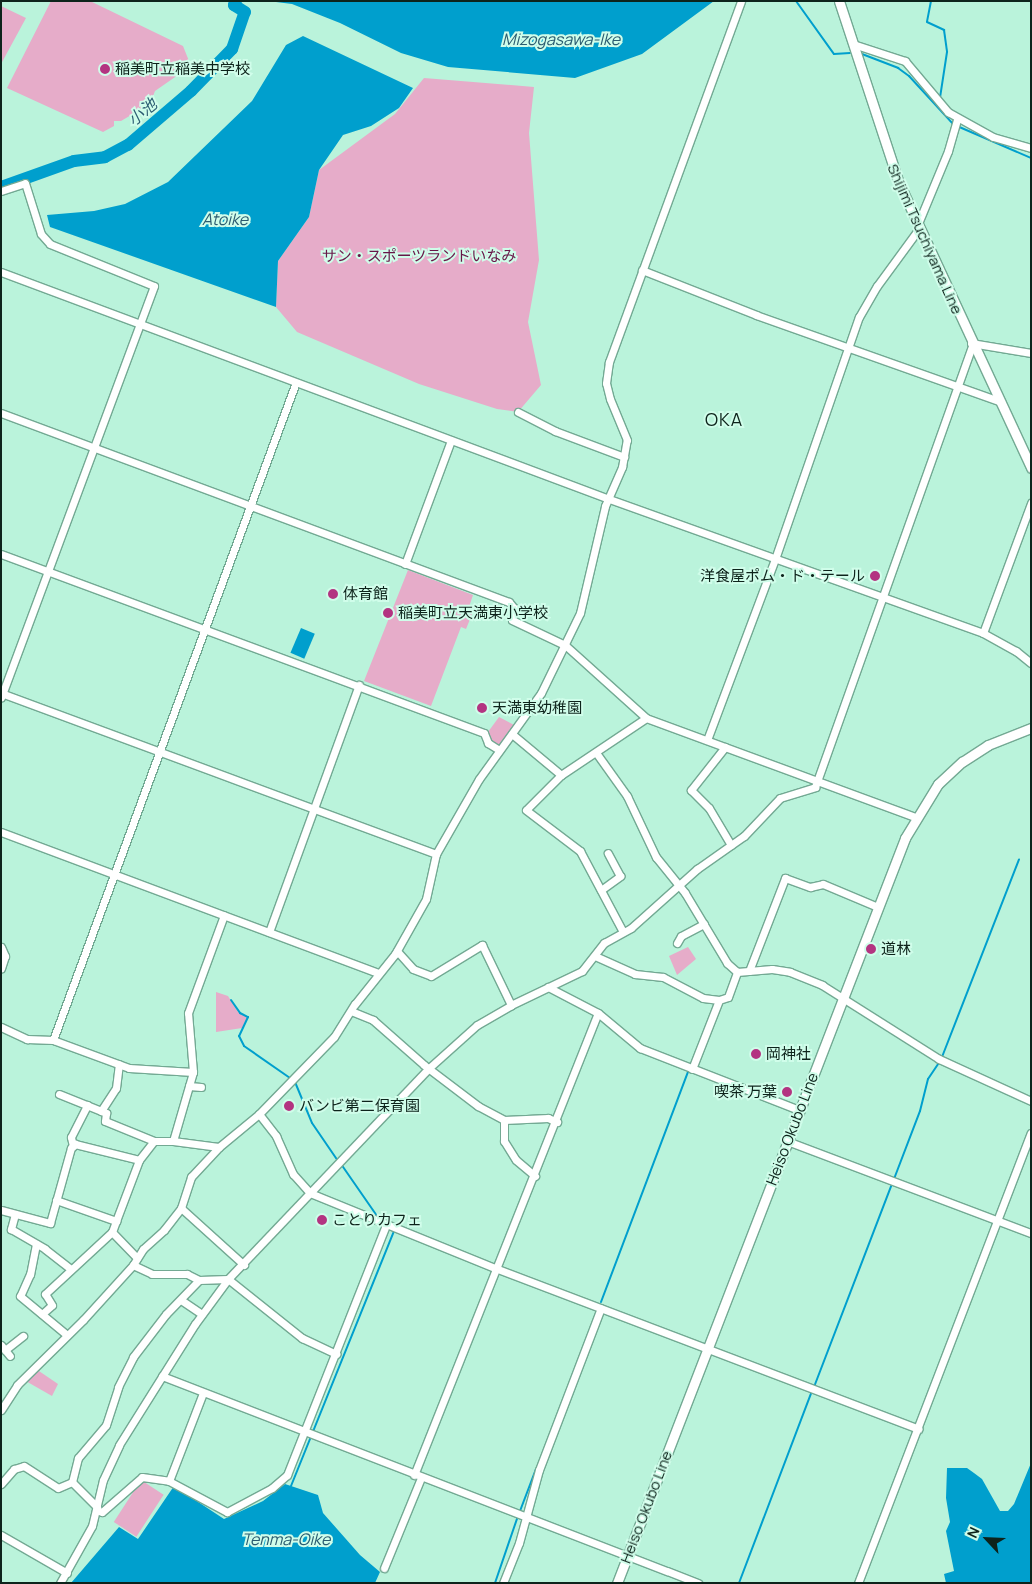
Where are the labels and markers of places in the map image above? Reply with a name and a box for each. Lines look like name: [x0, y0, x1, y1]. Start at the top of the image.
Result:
place label: 稲美町立稲美中学校: [115, 60, 250, 78]
marker: 稲美町立稲美中学校: [99, 63, 111, 75]
place label: 洋食屋ポム・ド・テール: [700, 567, 865, 585]
marker: 洋食屋ポム・ド・テール: [869, 570, 881, 582]
place label: 体育館: [343, 585, 388, 603]
marker: 体育館: [327, 588, 339, 600]
place label: 稲美町立天満東小学校: [398, 604, 548, 622]
marker: 稲美町立天満東小学校: [382, 607, 394, 619]
place label: 天満東幼稚園: [492, 699, 582, 717]
marker: 天満東幼稚園: [476, 702, 488, 714]
place label: 道林: [881, 940, 911, 958]
marker: 道林: [865, 943, 877, 955]
place label: 岡神社: [766, 1045, 811, 1063]
marker: 岡神社: [750, 1048, 762, 1060]
place label: 喫茶 万葉: [714, 1083, 777, 1101]
marker: 喫茶 万葉: [781, 1086, 793, 1098]
place label: バンビ第二保育園: [299, 1097, 419, 1115]
marker: バンビ第二保育園: [283, 1100, 295, 1112]
place label: ことりカフェ: [332, 1211, 422, 1229]
marker: ことりカフェ: [316, 1214, 328, 1226]

